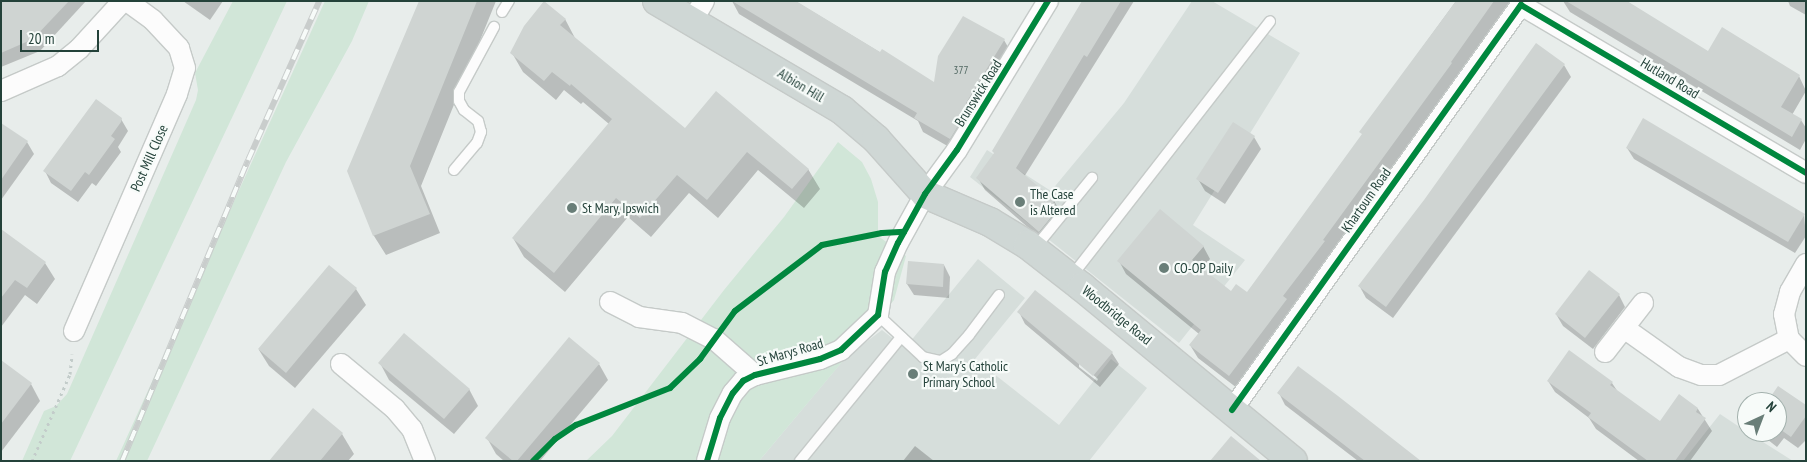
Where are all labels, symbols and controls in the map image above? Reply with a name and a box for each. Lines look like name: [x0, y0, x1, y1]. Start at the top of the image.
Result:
scale bar: [22, 20, 101, 52]
text: 20 m: [28, 29, 54, 48]
street label: Hutland Road: [1638, 54, 1702, 102]
street label: Brunswick Road: [951, 56, 1005, 130]
house number: 377: [954, 63, 968, 77]
street label: Albion Hill: [775, 65, 827, 105]
street label: Post Mill Close: [127, 122, 171, 194]
street label: Khartoum Road: [1338, 165, 1394, 235]
place label: The Case is Altered: [1030, 186, 1076, 218]
marker: The Case is Altered: [1014, 196, 1026, 208]
place label: St Mary, Ipswich: [582, 200, 660, 216]
marker: St Mary, Ipswich: [566, 202, 578, 214]
place label: CO-OP Daily: [1174, 260, 1233, 276]
marker: CO-OP Daily: [1158, 262, 1170, 274]
street label: Woodbridge Road: [1079, 282, 1155, 348]
street label: St Marys Road: [755, 335, 825, 369]
place label: St Mary's Catholic Primary School: [923, 358, 1008, 391]
marker: St Mary's Catholic Primary School: [907, 368, 919, 380]
north arrow: [1737, 392, 1787, 442]
text: N: [1763, 398, 1780, 416]

